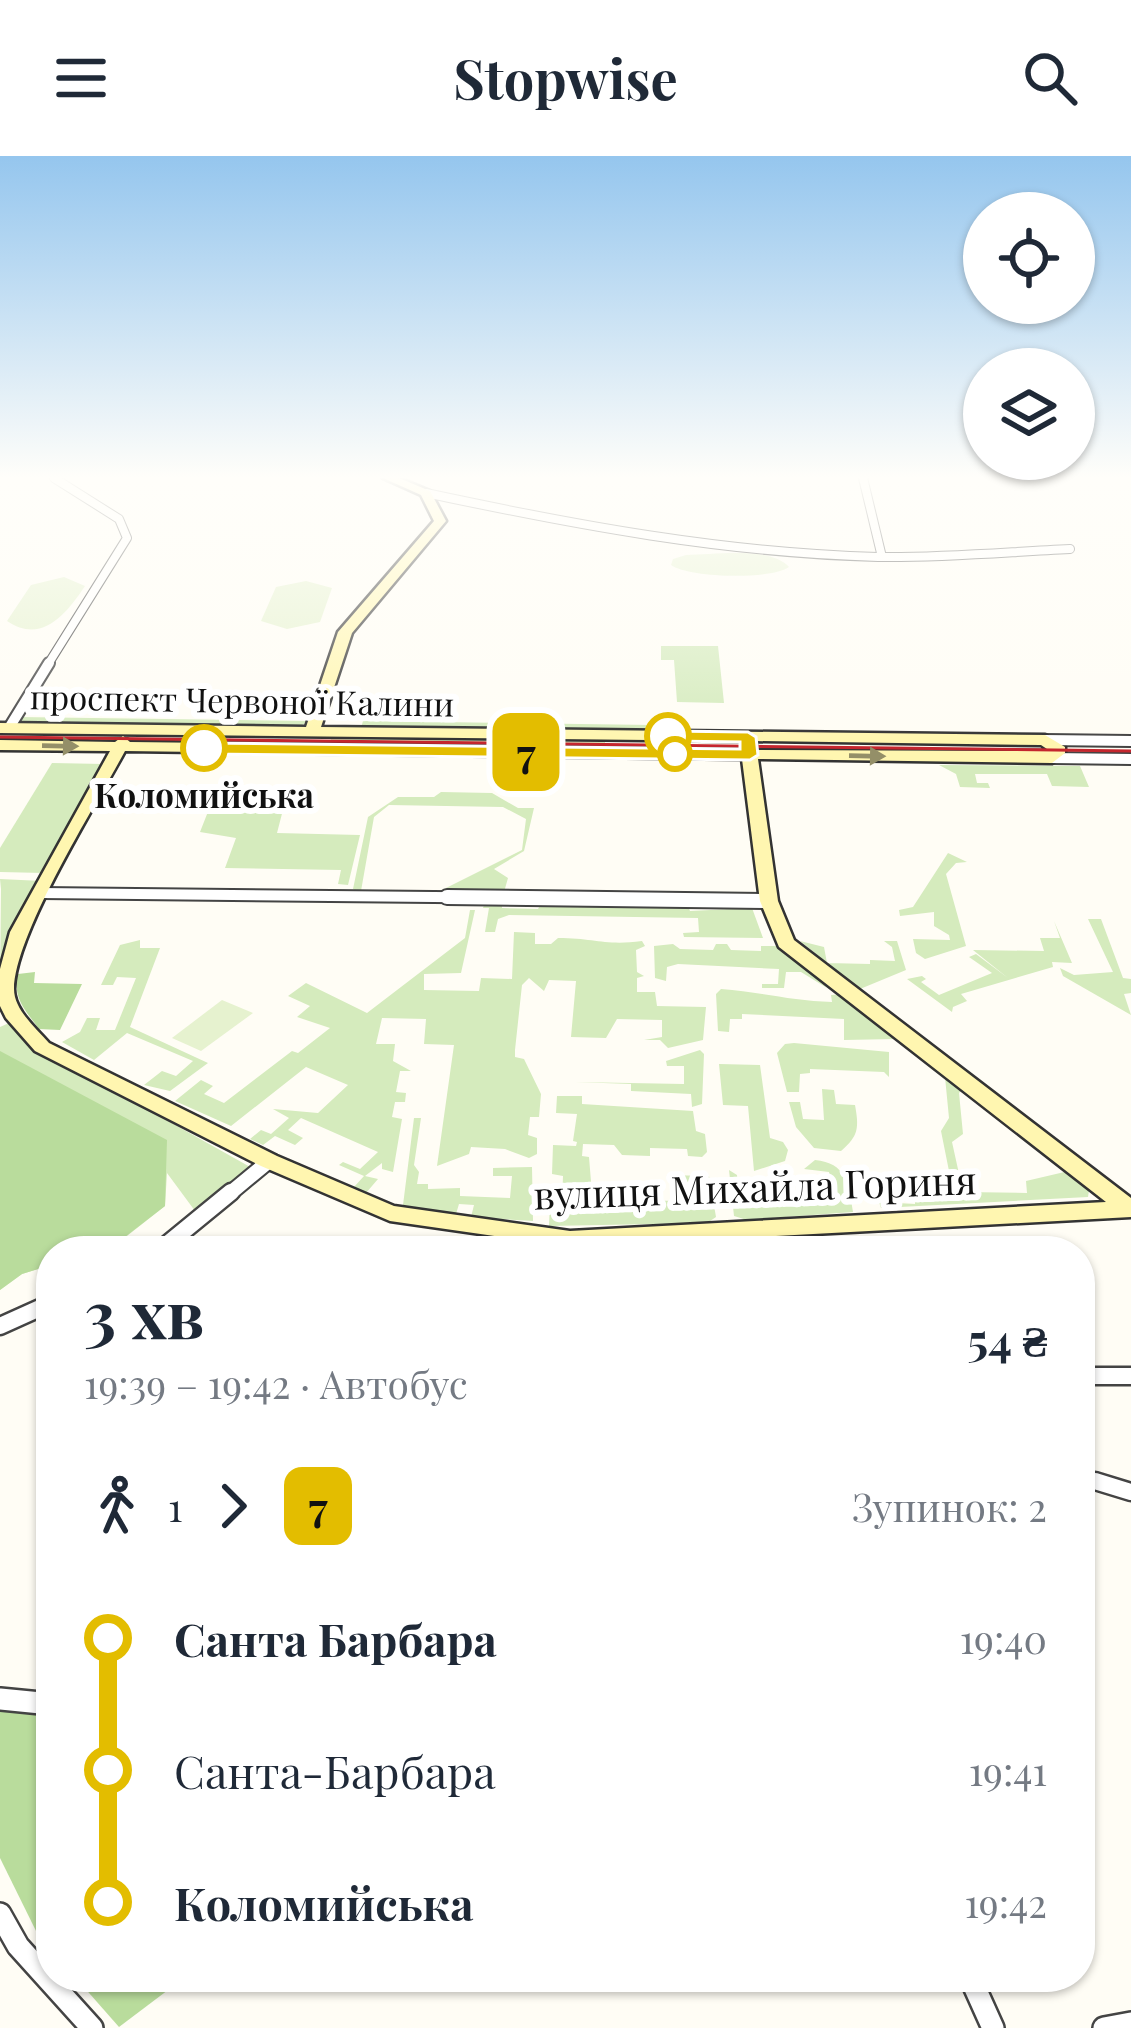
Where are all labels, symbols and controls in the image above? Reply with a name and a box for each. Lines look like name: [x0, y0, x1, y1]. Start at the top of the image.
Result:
text: Stopwise: [453, 42, 678, 114]
icon: menu: [48, 45, 114, 111]
icon: search: [1017, 45, 1083, 111]
map controls: [963, 192, 1095, 480]
button: locate: [963, 192, 1095, 324]
button: layers: [963, 348, 1095, 480]
street label: проспект Червоної Калини: [30, 673, 455, 725]
line badge: 7: [487, 713, 565, 791]
unlabelled marker: [646, 714, 690, 758]
text: 7: [516, 724, 536, 780]
marker: Коломийська: [182, 726, 226, 770]
one-way arrow: [42, 737, 80, 756]
unlabelled marker: [659, 738, 691, 770]
one-way arrow: [849, 746, 887, 766]
place label: Коломийська: [94, 772, 314, 816]
street label: вулиця Михайла Гориня: [533, 1152, 977, 1220]
text: 3 хв: [84, 1268, 204, 1356]
text: 54 ₴: [968, 1308, 1047, 1368]
text: 19:39 – 19:42 · Автобус: [84, 1357, 468, 1409]
icon: walk: [84, 1473, 150, 1539]
icon: forward: [200, 1473, 266, 1539]
text: 7: [308, 1478, 328, 1534]
text: 1: [168, 1480, 182, 1532]
text: Зупинок: 2: [852, 1480, 1047, 1532]
text: Санта Барбара: [174, 1608, 497, 1668]
text: 19:40: [960, 1612, 1047, 1664]
text: Санта-Барбара: [174, 1740, 496, 1800]
text: 19:41: [969, 1744, 1047, 1796]
text: Коломийська: [174, 1872, 474, 1932]
text: 19:42: [964, 1876, 1047, 1928]

